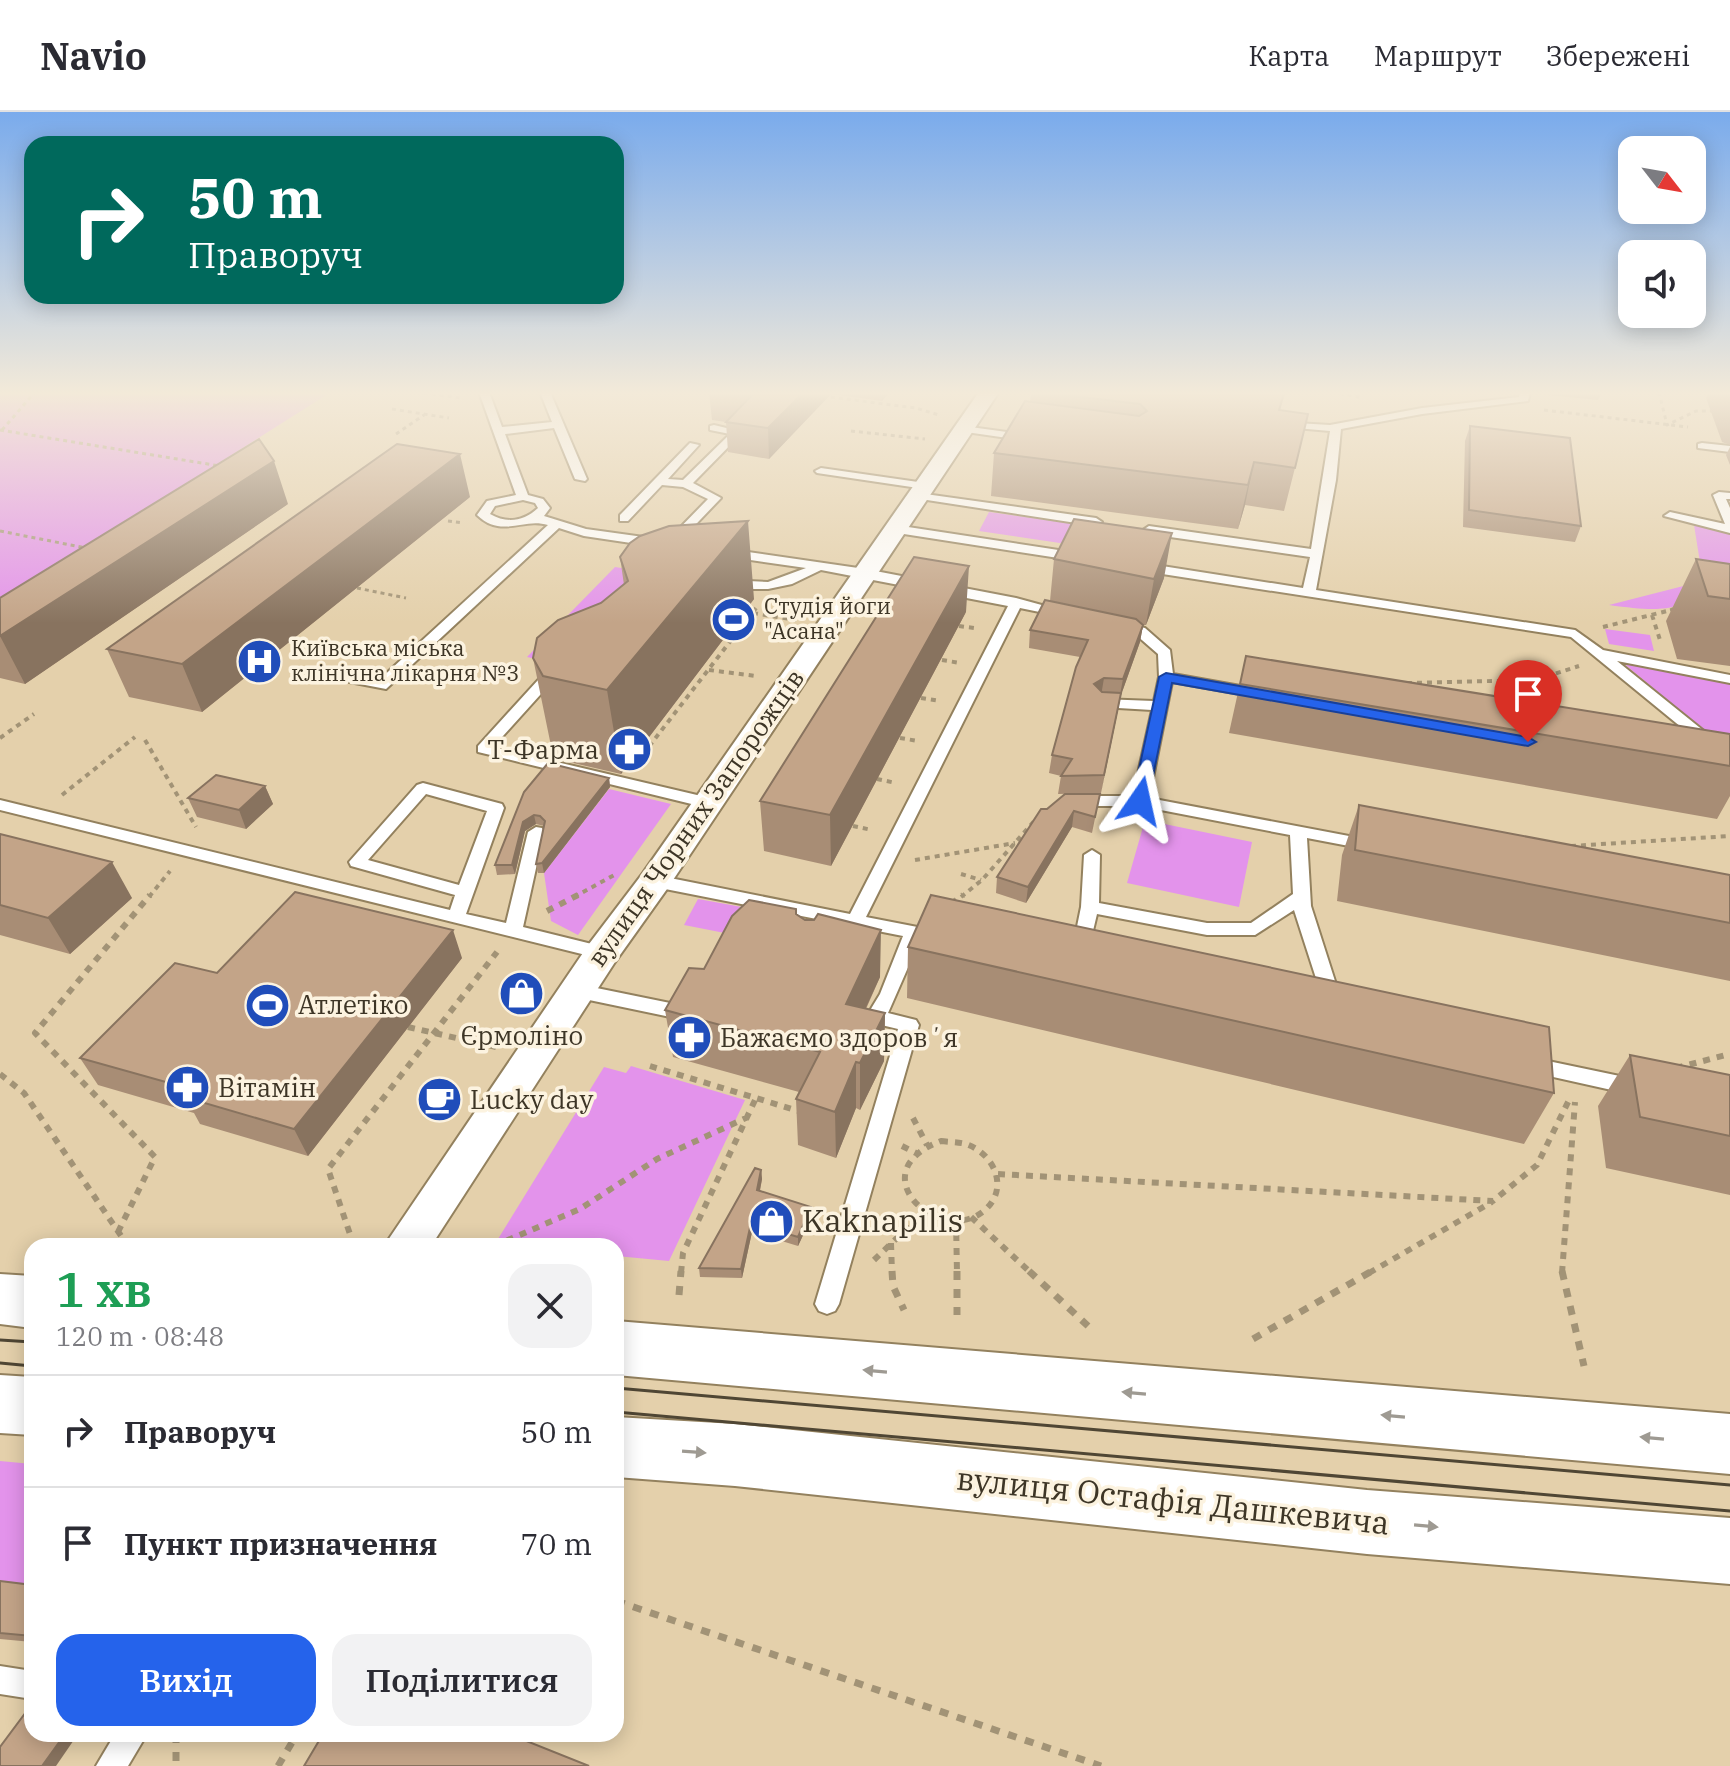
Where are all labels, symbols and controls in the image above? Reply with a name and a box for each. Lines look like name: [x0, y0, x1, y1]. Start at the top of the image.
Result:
text: Navio: [40, 31, 147, 80]
text: Карта: [1248, 37, 1330, 74]
text: Маршрут: [1374, 37, 1502, 74]
text: Збережені: [1546, 37, 1690, 74]
north arrow: [1618, 136, 1706, 224]
map controls: [1618, 136, 1706, 328]
text: 50 m: [188, 161, 323, 233]
icon: right: [56, 168, 160, 272]
text: Праворуч: [188, 231, 363, 278]
button: sound: [1618, 240, 1706, 328]
place label: Студія йоги "Асана": [764, 591, 891, 645]
sports icon: Студія йоги "Асана": [709, 595, 757, 643]
place label: Київська міська клінічна лікарня №3: [291, 633, 519, 687]
hospital icon: Київська міська клінічна лікарня №3: [236, 637, 284, 685]
pin: [1494, 660, 1562, 742]
street label: вулиця Чорних Запорожців: [579, 662, 811, 973]
icon: arrive: [1506, 672, 1550, 716]
pharmacy icon: Т-Фарма: [606, 726, 654, 774]
place label: Т-Фарма: [487, 732, 599, 766]
position arrow: [1098, 759, 1182, 843]
shop icon: Єрмоліно: [498, 969, 546, 1017]
sports icon: Атлетіко: [243, 981, 291, 1029]
place label: Атлетіко: [298, 987, 408, 1021]
pharmacy icon: Бажаємо здоровʼя: [665, 1014, 713, 1062]
place label: Єрмоліно: [461, 1018, 583, 1052]
place label: Бажаємо здоровʼя: [720, 1020, 958, 1054]
pharmacy icon: Вітамін: [163, 1064, 211, 1112]
place label: Вітамін: [218, 1070, 316, 1104]
cafe icon: Lucky day: [415, 1076, 463, 1124]
place label: Lucky day: [470, 1082, 594, 1116]
shop icon: Kaknapilis: [747, 1197, 795, 1245]
place label: Kaknapilis: [802, 1199, 963, 1241]
text: 1 хв: [56, 1258, 152, 1320]
button: close: [508, 1264, 592, 1348]
text: 120 m · 08:48: [56, 1319, 224, 1353]
one-way arrow: [862, 1364, 887, 1377]
one-way arrow: [1121, 1386, 1146, 1399]
icon: right: [56, 1409, 100, 1453]
one-way arrow: [1380, 1409, 1405, 1422]
text: Праворуч: [124, 1412, 276, 1451]
text: 50 m: [520, 1412, 592, 1451]
one-way arrow: [1639, 1431, 1664, 1444]
one-way arrow: [682, 1446, 707, 1459]
street label: вулиця Остафія Дашкевича: [955, 1456, 1392, 1544]
one-way arrow: [1414, 1520, 1439, 1533]
icon: arrive: [56, 1521, 100, 1565]
text: Пункт призначення: [124, 1524, 437, 1563]
text: 70 m: [520, 1524, 592, 1563]
button: Вихід: [56, 1634, 316, 1726]
button: Поділитися: [332, 1634, 592, 1726]

